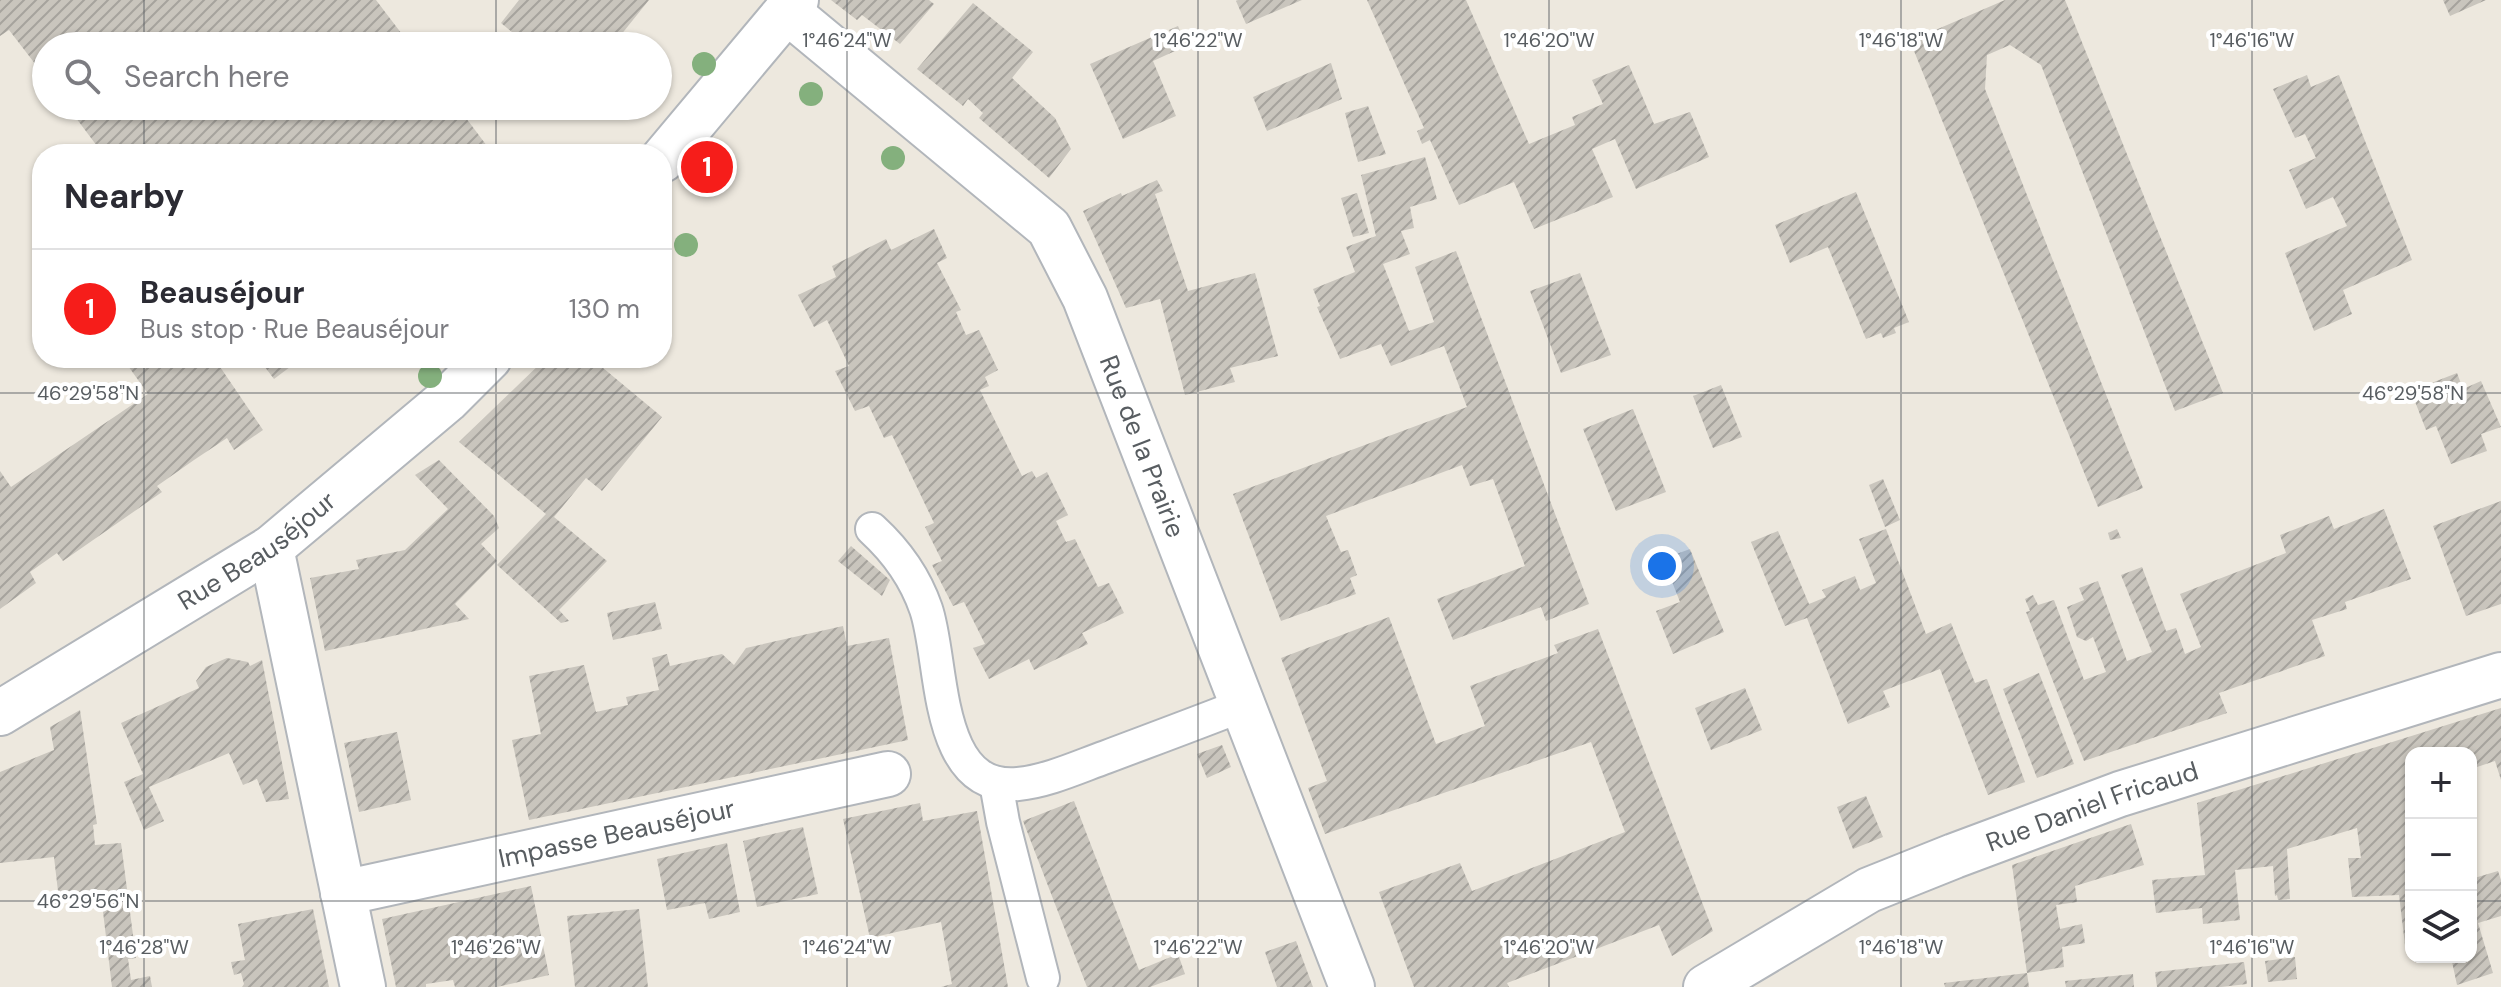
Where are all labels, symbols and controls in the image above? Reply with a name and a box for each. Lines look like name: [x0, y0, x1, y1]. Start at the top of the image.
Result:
text: 1°46'24"W: [802, 27, 892, 53]
text: 1°46'22"W: [1153, 27, 1243, 53]
text: 1°46'20"W: [1503, 27, 1595, 53]
text: 1°46'18"W: [1859, 27, 1943, 53]
text: 1°46'16"W: [2210, 27, 2294, 53]
search box: [32, 32, 672, 120]
icon: search: [60, 54, 104, 98]
text: Search here: [124, 57, 290, 96]
pin: 1: [681, 137, 733, 197]
text: Nearby: [64, 174, 184, 219]
text: Beauséjour: [140, 273, 305, 312]
text: 1: [85, 292, 95, 326]
text: 130 m: [569, 292, 640, 326]
text: Bus stop · Rue Beauséjour: [140, 312, 449, 346]
street label: Rue de la Prairie: [1092, 350, 1193, 542]
text: 46°29'58"N: [37, 380, 139, 406]
text: 46°29'58"N: [2362, 380, 2464, 406]
street label: Rue Beauséjour: [172, 484, 343, 618]
your location: [1642, 546, 1682, 586]
map controls: [2405, 747, 2477, 963]
button: +: [2405, 747, 2477, 819]
street label: Rue Daniel Fricaud: [1981, 754, 2202, 860]
street label: Impasse Beauséjour: [495, 791, 738, 876]
button: −: [2405, 819, 2477, 891]
text: 46°29'56"N: [37, 888, 139, 914]
button: layers: [2405, 891, 2477, 963]
text: 1°46'28"W: [99, 934, 189, 960]
text: 1°46'26"W: [451, 934, 541, 960]
text: 1°46'24"W: [802, 934, 892, 960]
text: 1°46'22"W: [1153, 934, 1243, 960]
text: 1°46'20"W: [1503, 934, 1595, 960]
text: 1°46'18"W: [1859, 934, 1943, 960]
text: 1°46'16"W: [2210, 934, 2294, 960]

